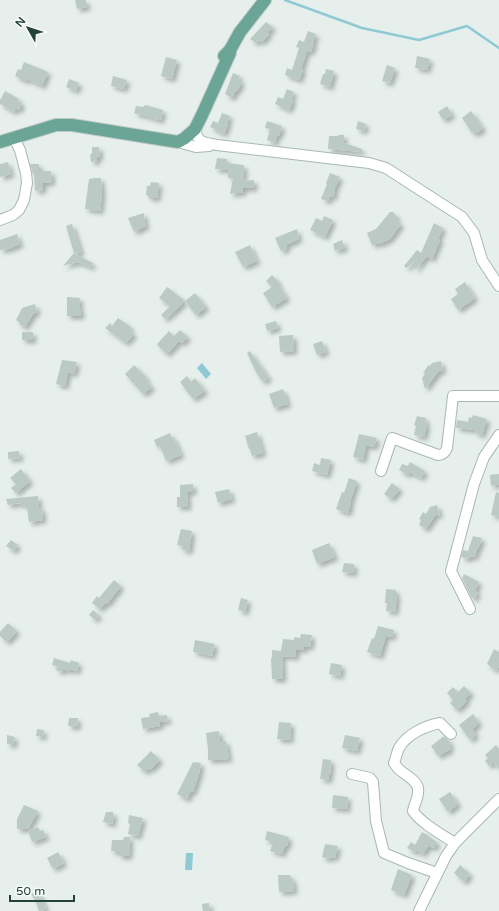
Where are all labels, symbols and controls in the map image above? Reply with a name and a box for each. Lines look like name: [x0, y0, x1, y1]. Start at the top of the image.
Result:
north arrow: [8, 8, 48, 48]
text: N: [13, 14, 28, 30]
scale bar: [10, 877, 74, 903]
text: 50 m: [16, 884, 45, 898]

